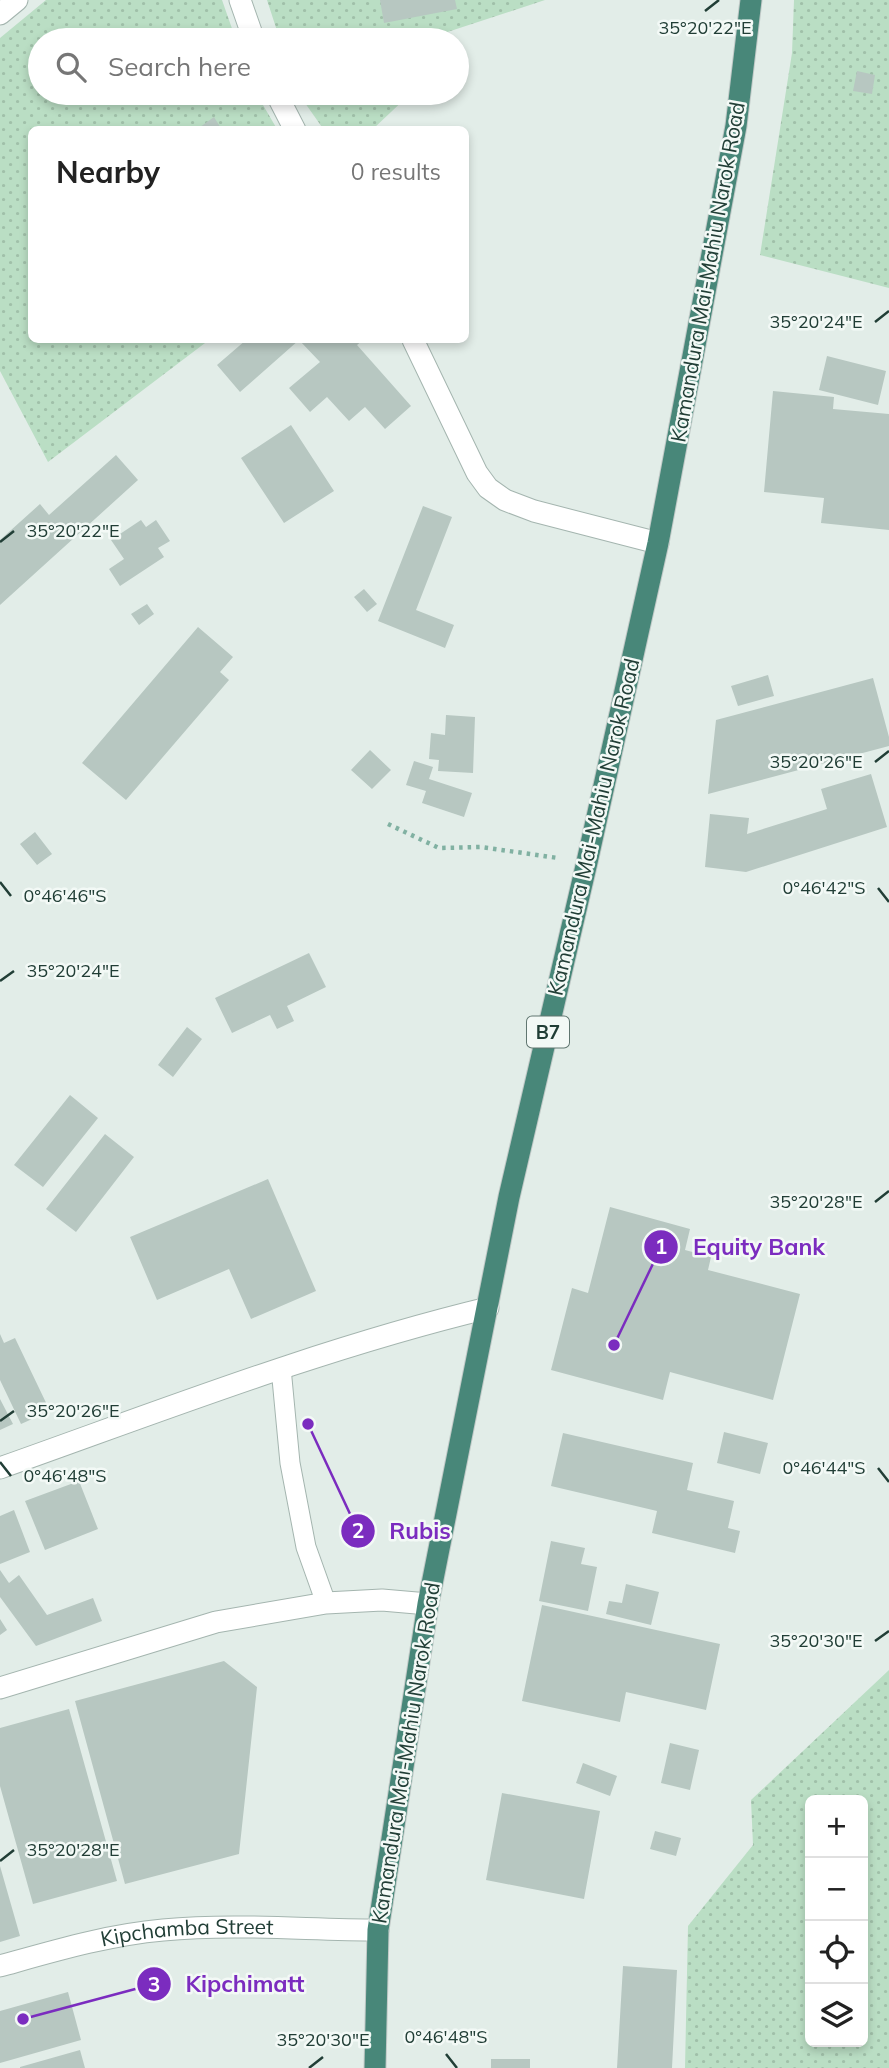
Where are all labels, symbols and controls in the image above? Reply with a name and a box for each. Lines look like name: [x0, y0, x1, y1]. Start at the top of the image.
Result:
text: 35°20'22"E: [658, 16, 752, 39]
search box: [28, 28, 469, 105]
icon: search: [52, 48, 90, 86]
text: Search here: [108, 50, 251, 83]
street label: Kamandura Mai-Mahiu Narok Road: [664, 100, 750, 444]
text: Nearby: [56, 153, 160, 191]
text: 0 results: [351, 157, 441, 186]
text: 35°20'24"E: [769, 310, 863, 333]
text: 35°20'22"E: [26, 519, 120, 542]
street label: Kamandura Mai-Mahiu Narok Road: [542, 656, 645, 998]
text: 35°20'26"E: [769, 750, 863, 773]
text: 0°46'42"S: [783, 876, 865, 899]
text: 0°46'46"S: [24, 884, 106, 907]
text: 35°20'24"E: [26, 959, 120, 982]
road number: B7: [527, 1016, 569, 1048]
text: 35°20'28"E: [769, 1190, 863, 1213]
callout: Equity Bank: [644, 1225, 839, 1269]
text: Equity Bank: [693, 1232, 826, 1261]
text: 1: [655, 1233, 667, 1259]
text: 35°20'26"E: [26, 1399, 120, 1422]
text: 0°46'44"S: [783, 1456, 865, 1479]
text: 0°46'48"S: [24, 1464, 106, 1487]
callout: Rubis: [340, 1509, 465, 1553]
text: Rubis: [389, 1516, 451, 1545]
text: 2: [352, 1517, 364, 1543]
street label: Kamandura Mai-Mahiu Narok Road: [365, 1580, 445, 1925]
text: 35°20'30"E: [769, 1629, 863, 1652]
map controls: [805, 1795, 868, 2047]
button: +: [805, 1795, 868, 1858]
text: 35°20'28"E: [26, 1838, 120, 1861]
button: −: [805, 1858, 868, 1921]
street label: Kipchamba Street: [98, 1913, 274, 1951]
button: locate: [805, 1921, 868, 1984]
callout: Kipchimatt: [137, 1962, 318, 2006]
text: Kipchimatt: [186, 1969, 305, 1998]
text: 3: [148, 1971, 160, 1997]
button: layers: [805, 1984, 868, 2047]
text: 0°46'48"S: [405, 2025, 487, 2048]
text: 35°20'30"E: [276, 2028, 370, 2051]

